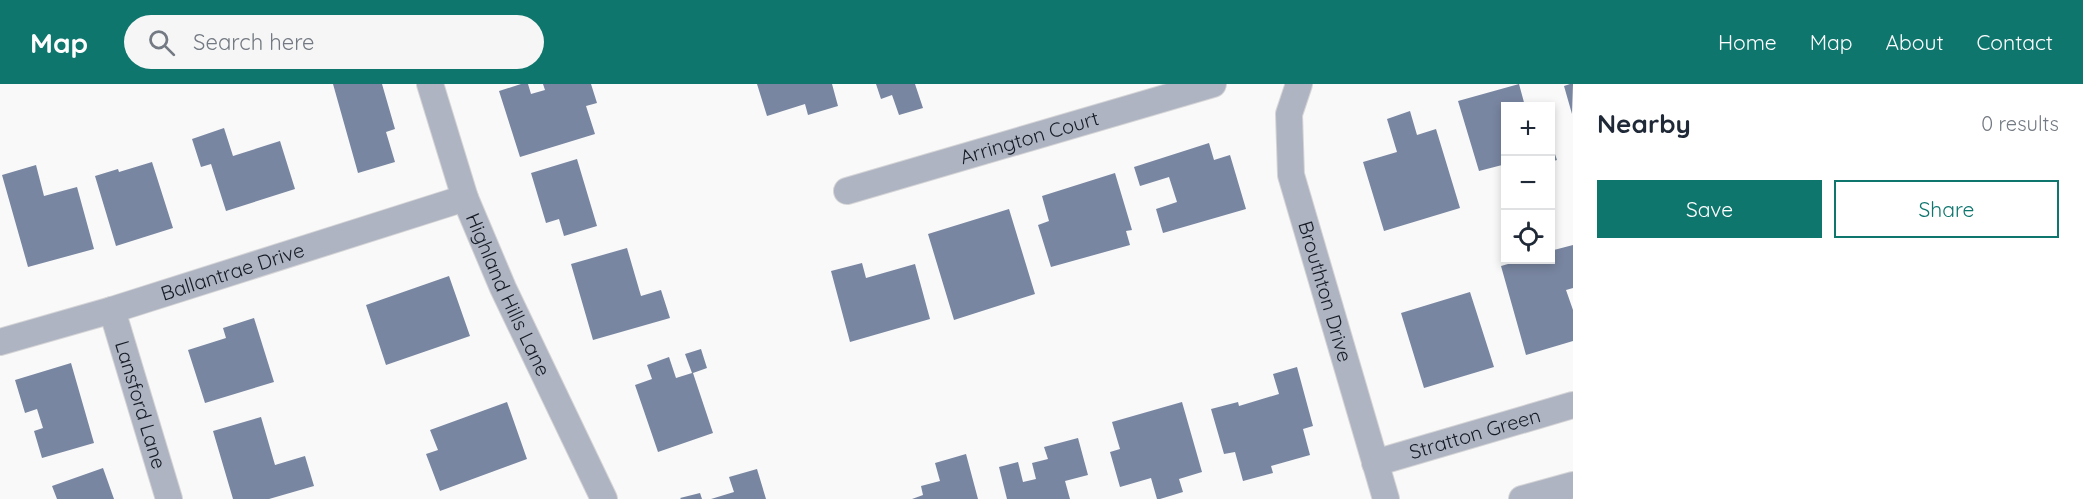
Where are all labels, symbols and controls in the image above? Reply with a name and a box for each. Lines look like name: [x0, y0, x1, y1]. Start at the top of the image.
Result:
search box: [124, 15, 544, 69]
text: Map: [30, 25, 88, 60]
icon: search: [145, 26, 178, 59]
text: Search here: [193, 28, 315, 56]
text: Home: [1718, 29, 1777, 55]
text: Map: [1810, 29, 1853, 55]
text: About: [1886, 29, 1944, 55]
text: Contact: [1977, 29, 2053, 55]
map controls: [1501, 102, 1555, 264]
button: +: [1501, 102, 1555, 156]
street label: Arrington Court: [957, 105, 1102, 169]
text: Nearby: [1597, 107, 1691, 140]
text: 0 results: [1981, 111, 2059, 136]
button: −: [1501, 156, 1555, 210]
button: Save: [1597, 180, 1822, 238]
button: Share: [1834, 180, 2059, 238]
street label: Highland Hills Lane: [461, 209, 556, 380]
button: locate: [1501, 210, 1555, 264]
street label: Brouthton Drive: [1293, 218, 1358, 365]
street label: Ballantrae Drive: [157, 237, 307, 306]
street label: Lansford Lane: [110, 337, 172, 472]
street label: Stratton Green: [1406, 402, 1543, 464]

